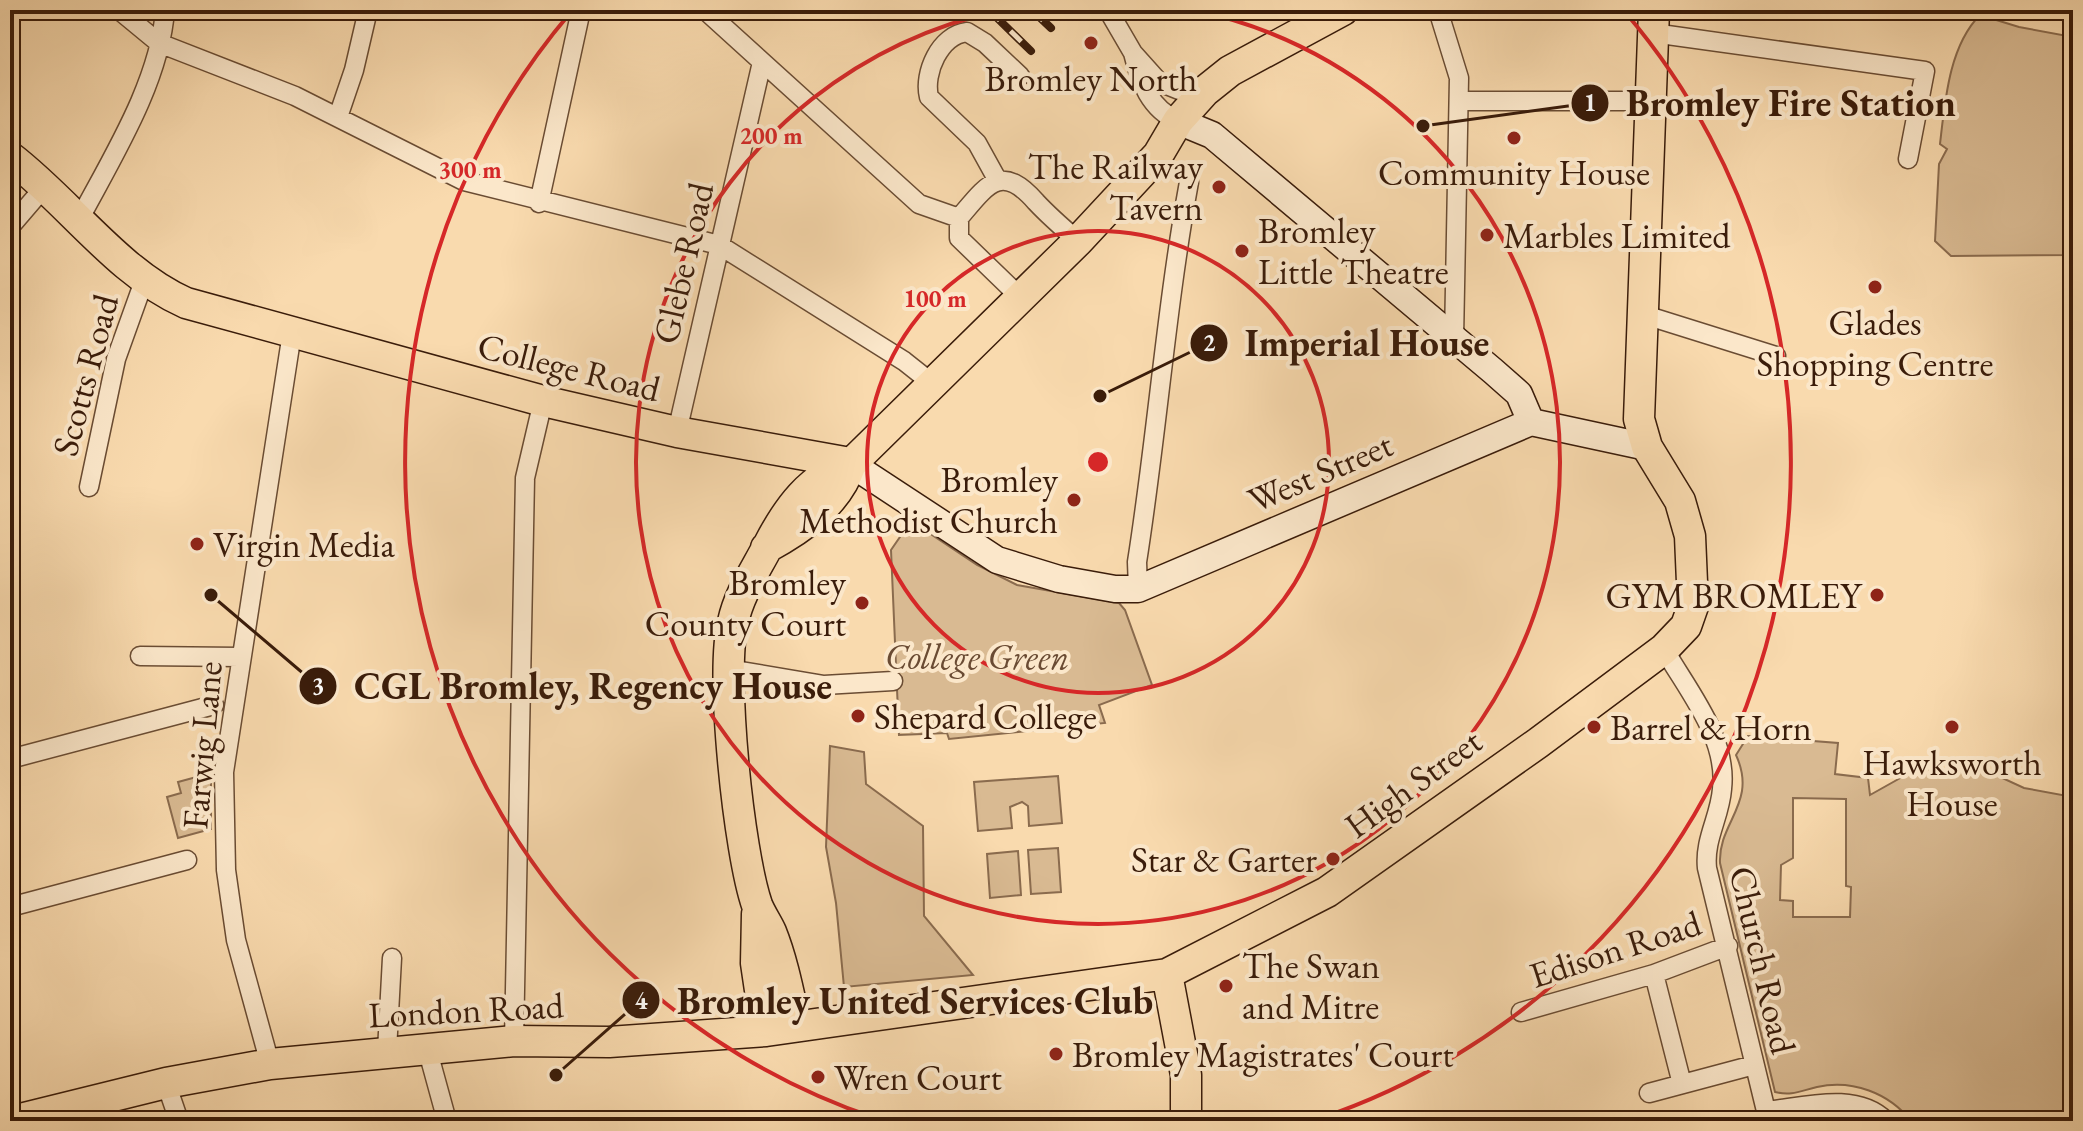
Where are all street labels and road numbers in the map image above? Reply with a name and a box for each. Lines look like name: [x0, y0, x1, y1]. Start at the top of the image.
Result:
street label: Glebe Road: [642, 177, 725, 348]
street label: Scotts Road: [41, 288, 129, 461]
street label: College Road: [473, 322, 666, 413]
street label: West Street: [1241, 420, 1400, 523]
street label: Farwig Lane: [171, 659, 233, 831]
street label: High Street: [1335, 717, 1491, 849]
street label: Church Road: [1719, 862, 1808, 1059]
street label: Edison Road: [1523, 899, 1707, 999]
street label: London Road: [367, 981, 566, 1039]

